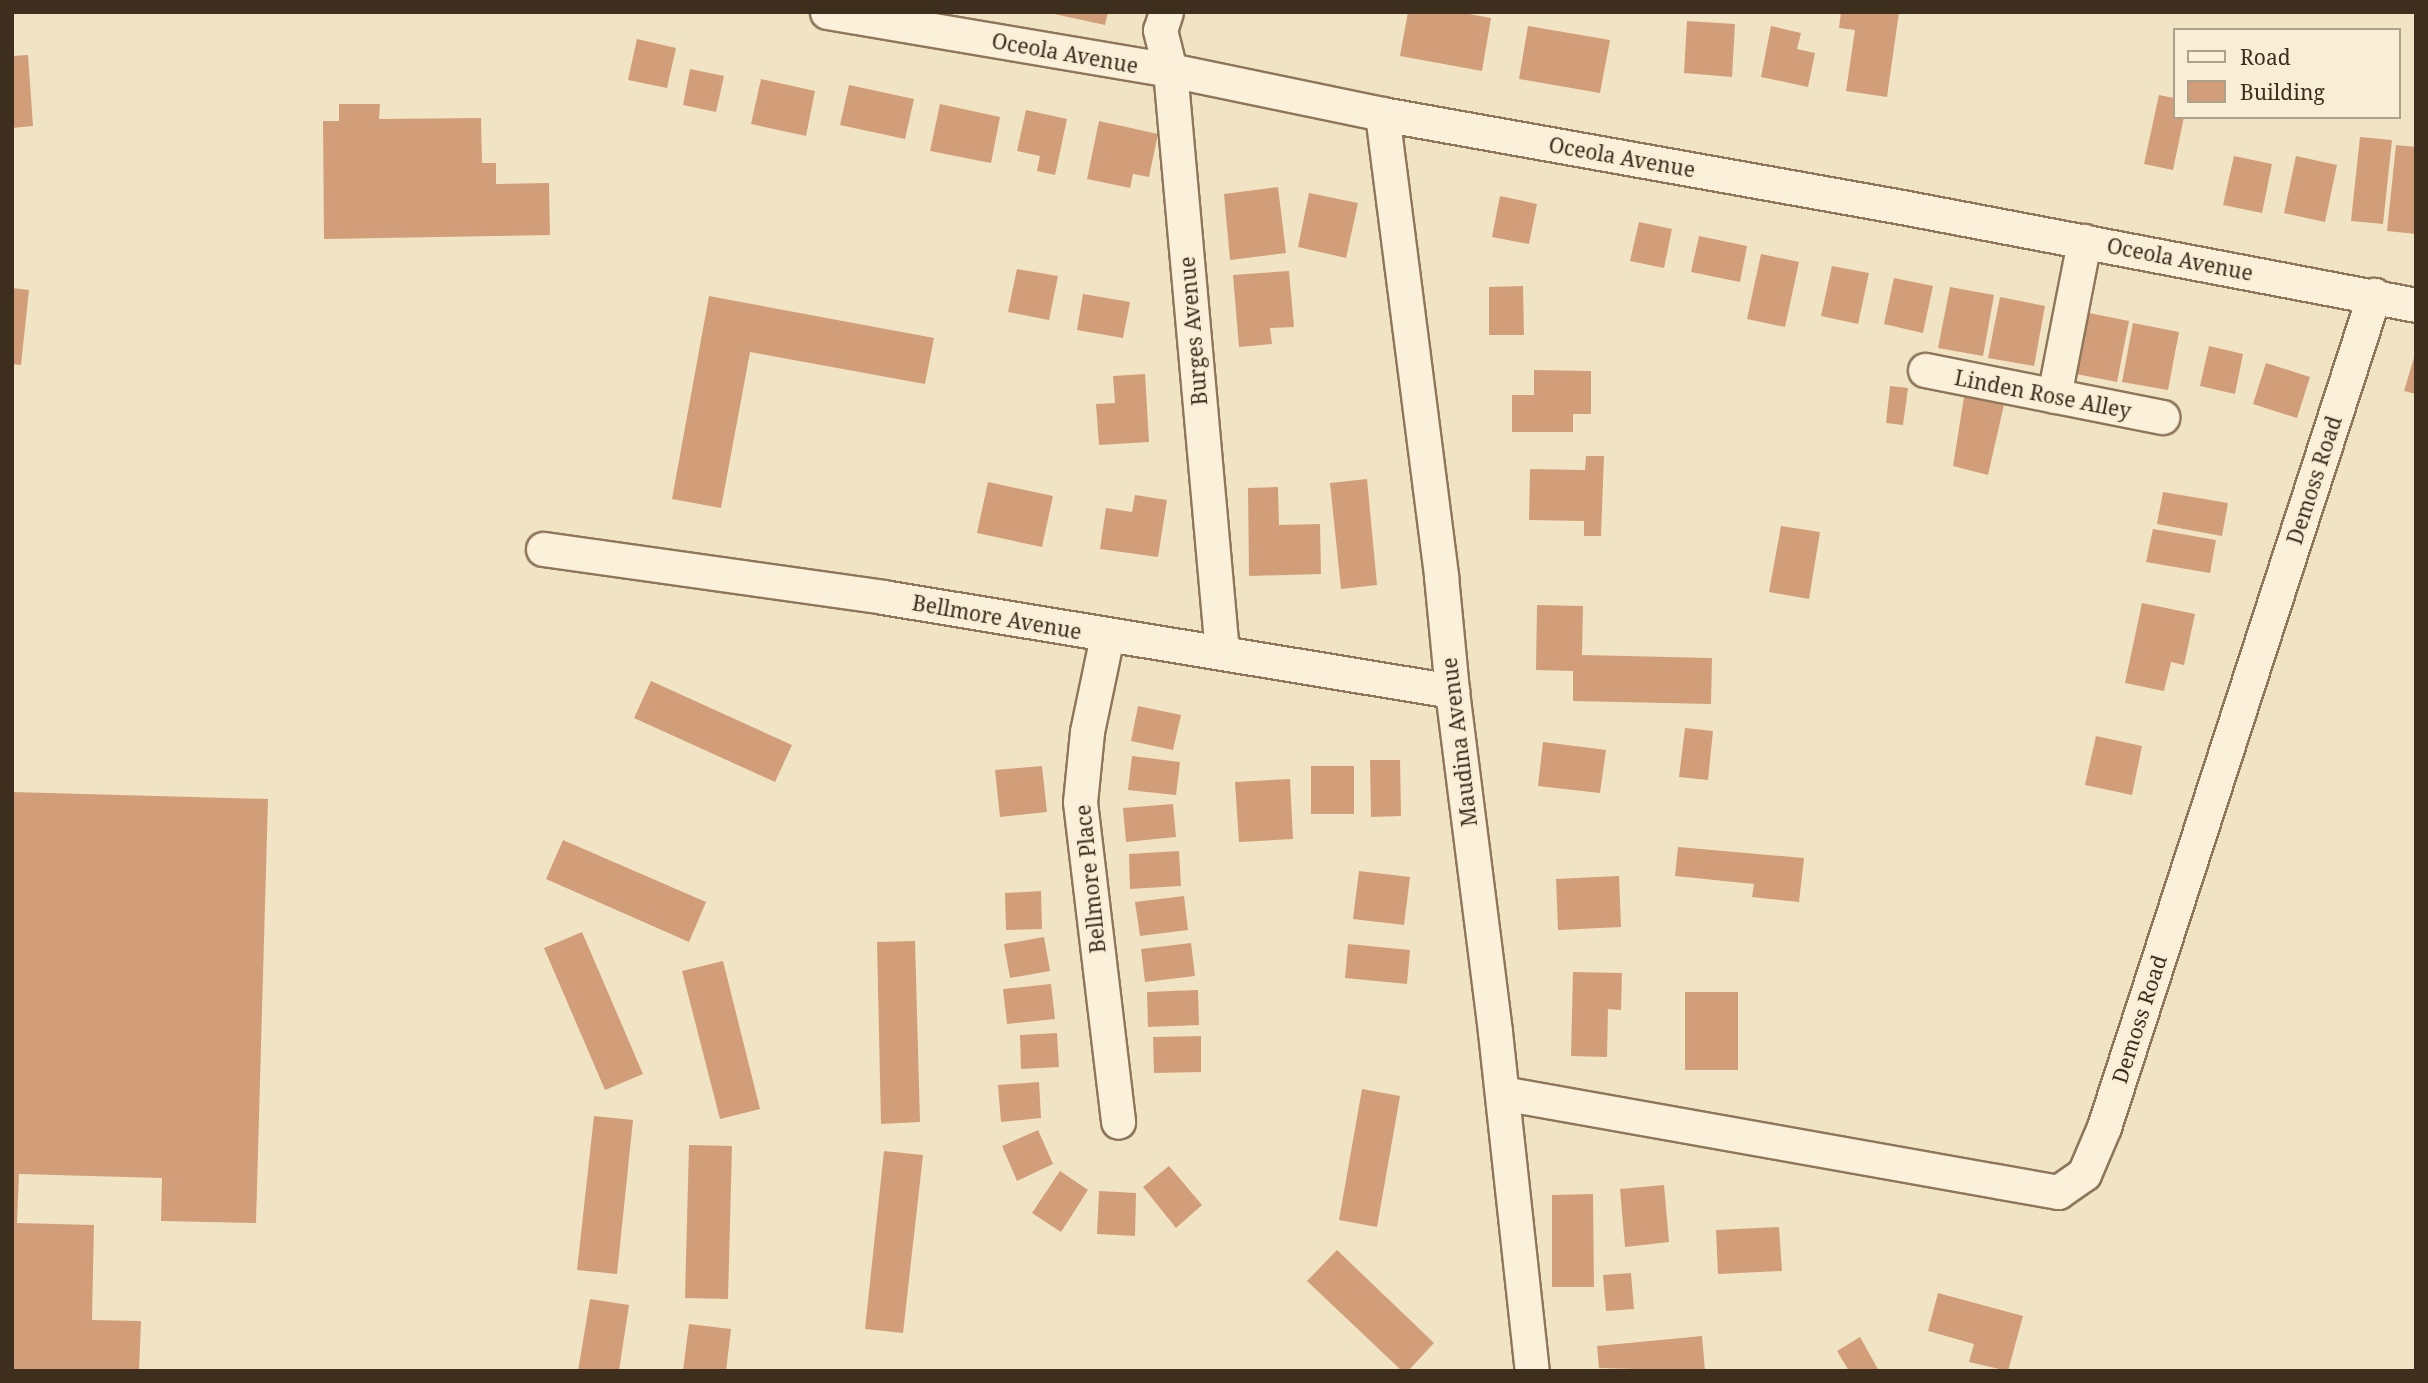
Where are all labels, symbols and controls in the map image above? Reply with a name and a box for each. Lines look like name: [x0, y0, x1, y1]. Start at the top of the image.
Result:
street label: Oceola Avenue: [990, 28, 1140, 78]
legend: [2172, 28, 2400, 119]
text: Road: [2240, 43, 2291, 71]
text: Building: [2240, 78, 2325, 106]
street label: Oceola Avenue: [1547, 132, 1697, 182]
street label: Oceola Avenue: [2105, 233, 2255, 285]
street label: Burges Avenue: [1174, 255, 1212, 407]
street label: Linden Rose Alley: [1953, 365, 2133, 423]
street label: Demoss Road: [2281, 413, 2347, 547]
street label: Bellmore Avenue: [910, 590, 1084, 644]
street label: Maudina Avenue: [1436, 656, 1482, 828]
street label: Bellmore Place: [1070, 804, 1110, 954]
street label: Demoss Road: [2106, 952, 2172, 1086]

